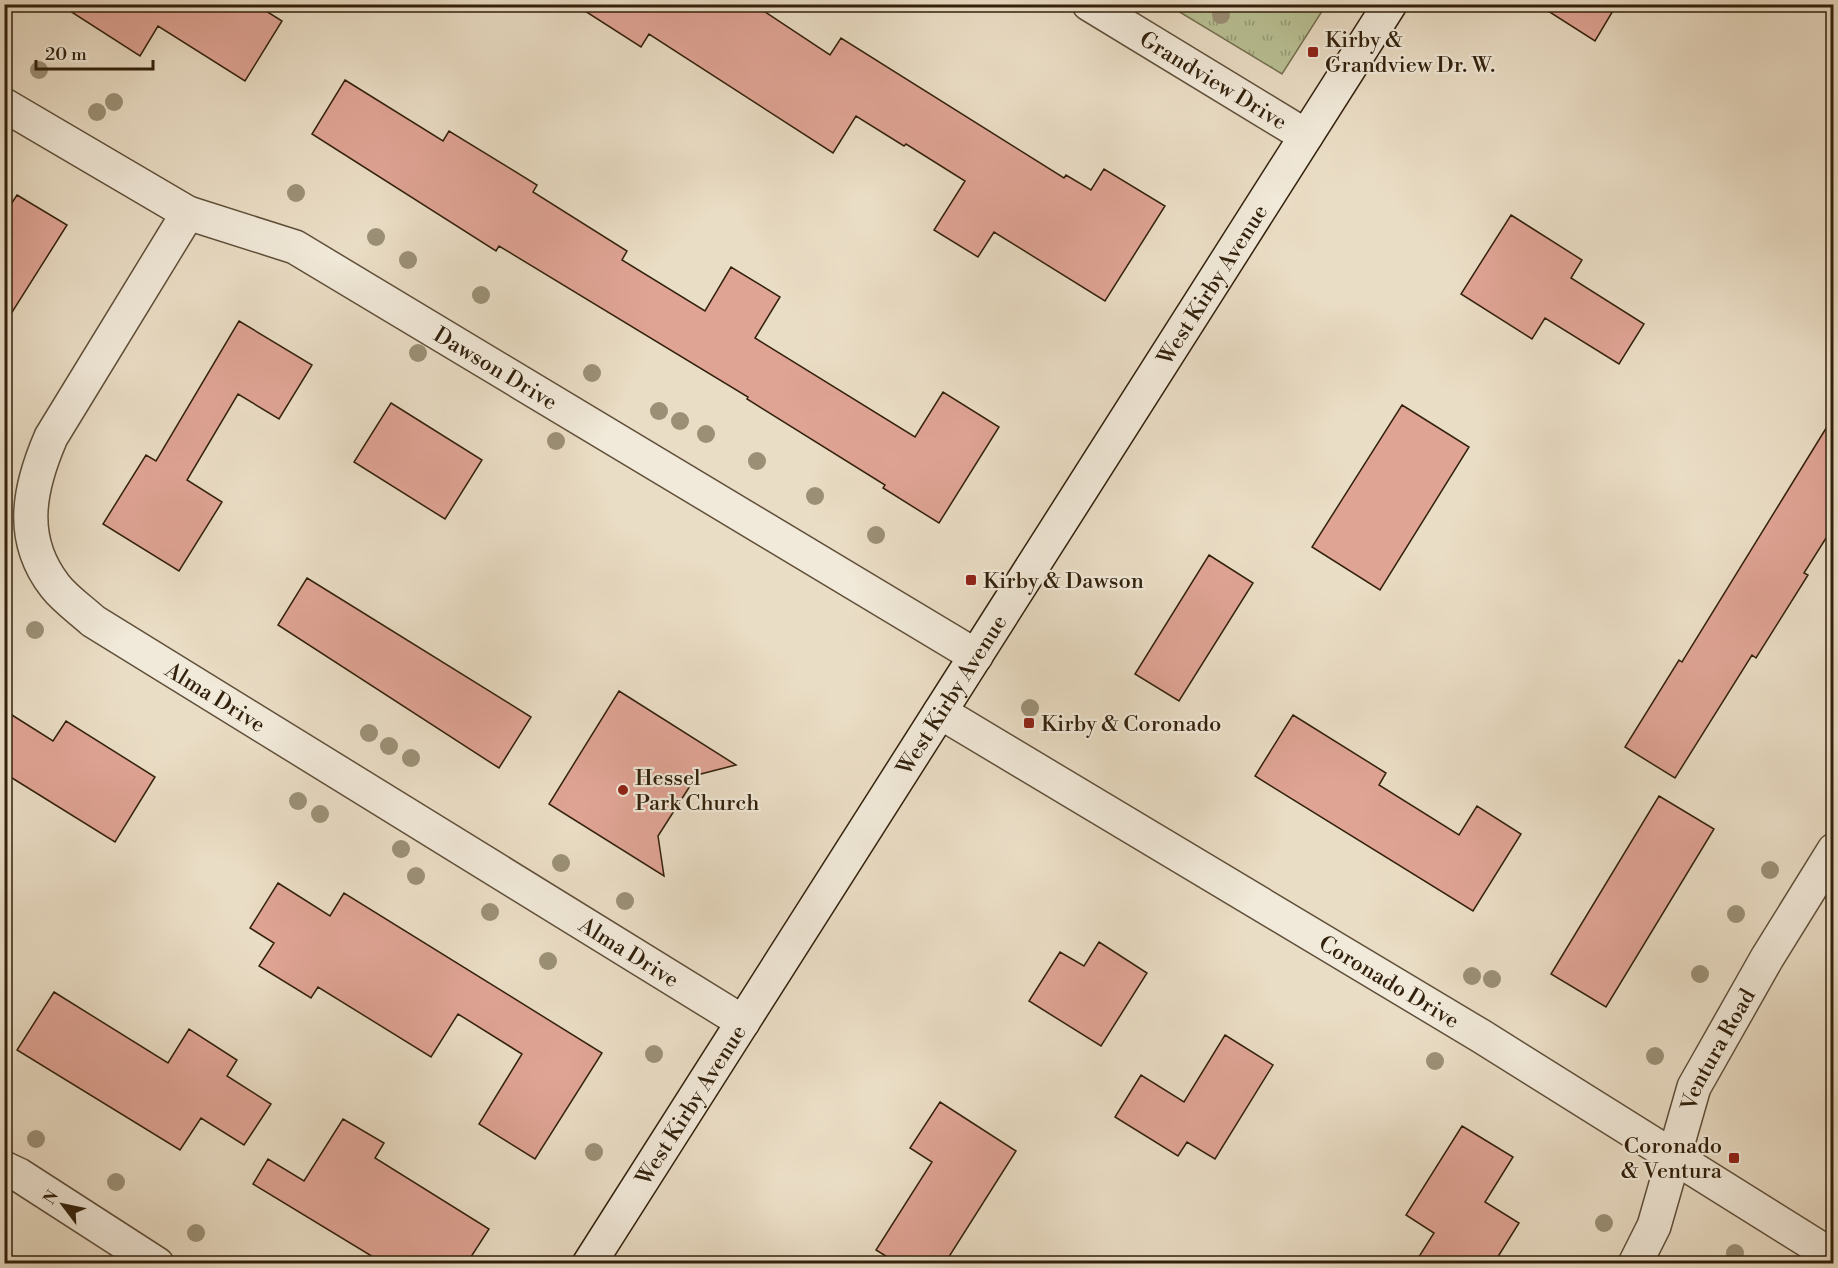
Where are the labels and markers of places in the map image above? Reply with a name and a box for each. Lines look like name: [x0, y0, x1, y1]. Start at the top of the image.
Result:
place label: Kirby & Grandview Dr. W.: [1325, 27, 1495, 79]
marker: Kirby & Grandview Dr. W.: [1306, 45, 1320, 59]
place label: Kirby & Dawson: [983, 568, 1144, 595]
marker: Kirby & Dawson: [964, 573, 978, 587]
place label: Kirby & Coronado: [1041, 711, 1221, 738]
marker: Kirby & Coronado: [1022, 716, 1036, 730]
place label: Hessel Park Church: [635, 765, 759, 817]
marker: Hessel Park Church: [616, 783, 630, 797]
place label: Coronado & Ventura: [1621, 1133, 1723, 1185]
marker: Coronado & Ventura: [1727, 1151, 1741, 1165]

